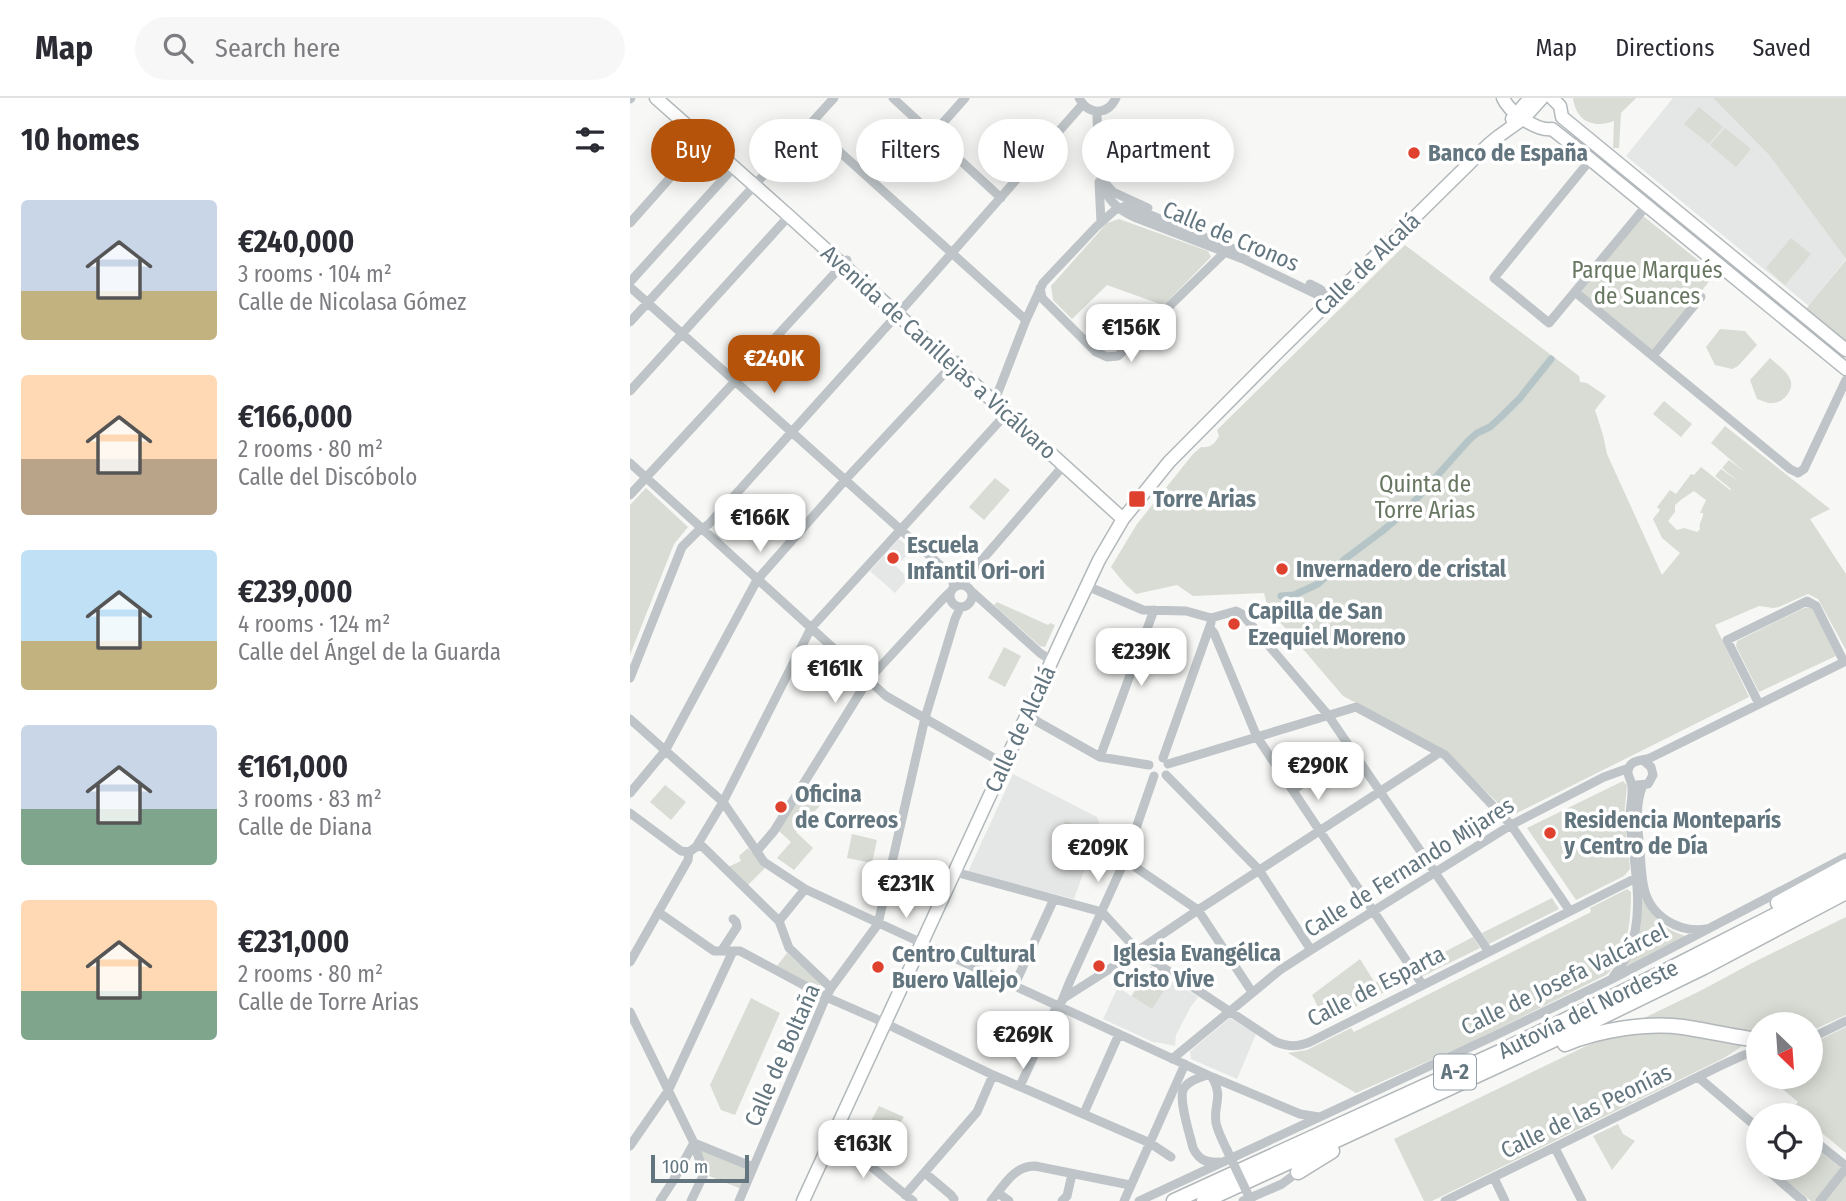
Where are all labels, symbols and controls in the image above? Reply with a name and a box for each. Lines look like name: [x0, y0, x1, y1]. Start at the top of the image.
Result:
search box: [135, 17, 625, 80]
text: Map: [35, 28, 93, 68]
icon: search: [159, 29, 197, 67]
text: Search here: [215, 33, 340, 64]
text: Map: [1536, 34, 1577, 62]
text: Directions: [1615, 34, 1714, 62]
text: Saved: [1752, 34, 1811, 62]
chip: Buy: [651, 119, 735, 182]
chip: Rent: [749, 119, 842, 182]
chip: Filters: [856, 119, 964, 182]
chip: New: [978, 119, 1068, 182]
chip: Apartment: [1082, 119, 1234, 182]
icon: filters: [571, 121, 609, 159]
text: 10 homes: [21, 122, 139, 158]
place label: Banco de España: [1428, 139, 1588, 167]
marker: Banco de España: [1406, 145, 1422, 161]
street label: Calle de Cronos: [1159, 195, 1303, 277]
street label: Calle de Alcalá: [1308, 207, 1426, 321]
text: €240,000: [238, 224, 354, 260]
icon: home: [77, 228, 161, 312]
street label: Avenida de Canillejas a Vicálvaro: [816, 239, 1062, 465]
park label: Parque Marqués de Suances: [1571, 256, 1723, 310]
text: 3 rooms · 104 m²: [238, 260, 392, 288]
text: Calle de Nicolasa Gómez: [238, 288, 466, 316]
pin: €156K: [1082, 304, 1180, 364]
text: €156K: [1102, 313, 1160, 341]
pin: €240K: [725, 336, 823, 395]
text: €240K: [744, 344, 804, 372]
text: €166,000: [238, 399, 353, 435]
icon: home: [77, 403, 161, 487]
text: 2 rooms · 80 m²: [238, 435, 383, 463]
text: Calle del Discóbolo: [238, 463, 417, 491]
park label: Quinta de Torre Arias: [1375, 470, 1475, 524]
place label: Torre Arias: [1153, 485, 1256, 513]
marker: Torre Arias: [1127, 489, 1147, 509]
pin: €166K: [711, 494, 809, 554]
text: €166K: [731, 503, 789, 531]
place label: Escuela Infantil Ori-ori: [907, 531, 1045, 585]
marker: Escuela Infantil Ori-ori: [885, 550, 901, 566]
place label: Invernadero de cristal: [1296, 555, 1507, 583]
marker: Invernadero de cristal: [1274, 561, 1290, 577]
text: €239,000: [238, 574, 353, 610]
icon: home: [77, 578, 161, 662]
place label: Capilla de San Ezequiel Moreno: [1248, 597, 1406, 651]
text: 4 rooms · 124 m²: [238, 610, 390, 638]
marker: Capilla de San Ezequiel Moreno: [1226, 616, 1242, 632]
pin: €239K: [1092, 628, 1190, 688]
text: €239K: [1112, 637, 1170, 665]
text: Calle del Ángel de la Guarda: [238, 638, 501, 666]
pin: €161K: [786, 646, 884, 705]
text: €161K: [807, 654, 863, 682]
street label: Calle de Alcalá: [979, 661, 1061, 797]
pin: €290K: [1269, 742, 1367, 802]
text: €161,000: [238, 749, 348, 785]
text: €290K: [1288, 751, 1348, 779]
icon: home: [77, 753, 161, 837]
place label: Oficina de Correos: [795, 780, 898, 834]
text: 3 rooms · 83 m²: [238, 785, 382, 813]
street label: Calle de Fernando Mijares: [1299, 791, 1519, 943]
marker: Oficina de Correos: [773, 799, 789, 815]
place label: Residencia Monteparís y Centro de Día: [1563, 806, 1781, 860]
text: Calle de Diana: [238, 813, 372, 841]
pin: €209K: [1049, 824, 1147, 884]
marker: Residencia Monteparís y Centro de Día: [1542, 825, 1558, 841]
text: €209K: [1068, 833, 1128, 861]
pin: €231K: [857, 860, 955, 920]
text: €231K: [878, 869, 934, 897]
street label: Calle de Josefa Valcárcel: [1456, 917, 1672, 1041]
text: €231,000: [238, 924, 349, 960]
icon: home: [77, 928, 161, 1012]
place label: Iglesia Evangélica Cristo Vive: [1113, 939, 1281, 993]
street label: Calle de Esparta: [1302, 939, 1450, 1033]
place label: Centro Cultural Buero Vallejo: [892, 940, 1036, 994]
street label: Autovía del Nordeste: [1493, 953, 1683, 1065]
marker: Iglesia Evangélica Cristo Vive: [1091, 958, 1107, 974]
marker: Centro Cultural Buero Vallejo: [870, 959, 886, 975]
text: 2 rooms · 80 m²: [238, 960, 383, 988]
street label: Calle de Boltaña: [738, 979, 826, 1131]
text: Calle de Torre Arias: [238, 988, 419, 1016]
pin: €269K: [974, 1012, 1072, 1071]
north arrow: [1746, 1012, 1824, 1088]
map controls: [1746, 1012, 1823, 1180]
text: €269K: [993, 1020, 1053, 1048]
road number: A-2: [1434, 1054, 1476, 1090]
street label: Calle de las Peonías: [1496, 1058, 1676, 1164]
button: locate: [1746, 1103, 1823, 1180]
pin: €163K: [814, 1121, 912, 1180]
text: €163K: [834, 1129, 892, 1157]
scale bar: [651, 1152, 749, 1184]
text: 100 m: [662, 1155, 708, 1178]

